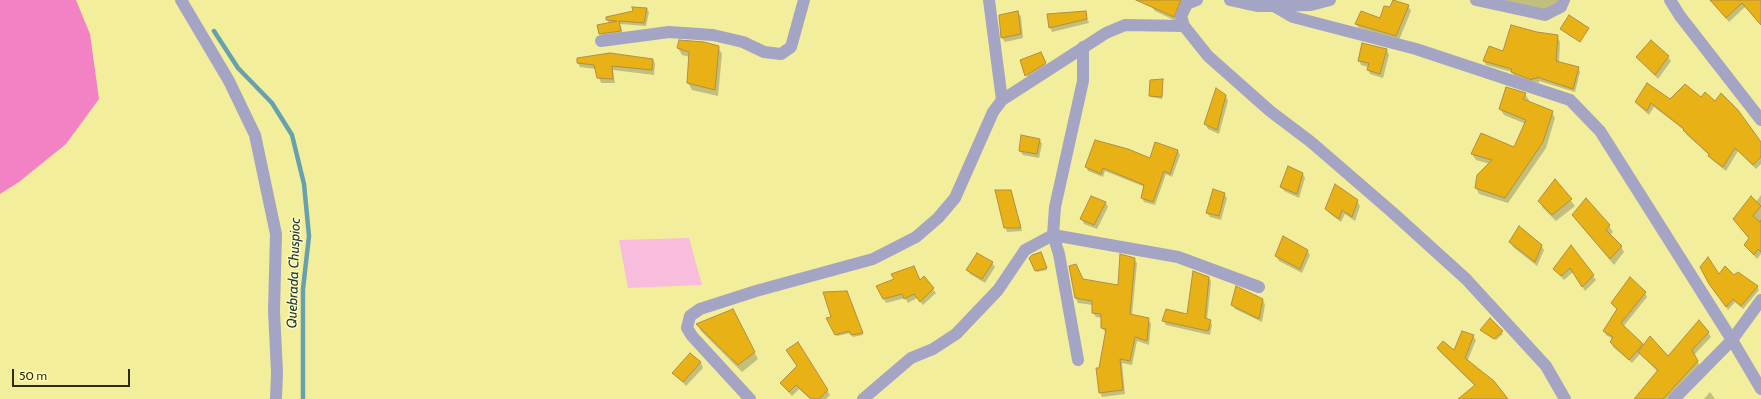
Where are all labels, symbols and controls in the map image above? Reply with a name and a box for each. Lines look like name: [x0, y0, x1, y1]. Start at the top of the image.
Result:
water label: Quebrada Chuspioc: [284, 217, 304, 329]
scale bar: [14, 361, 132, 387]
text: 50 m: [19, 368, 47, 383]

